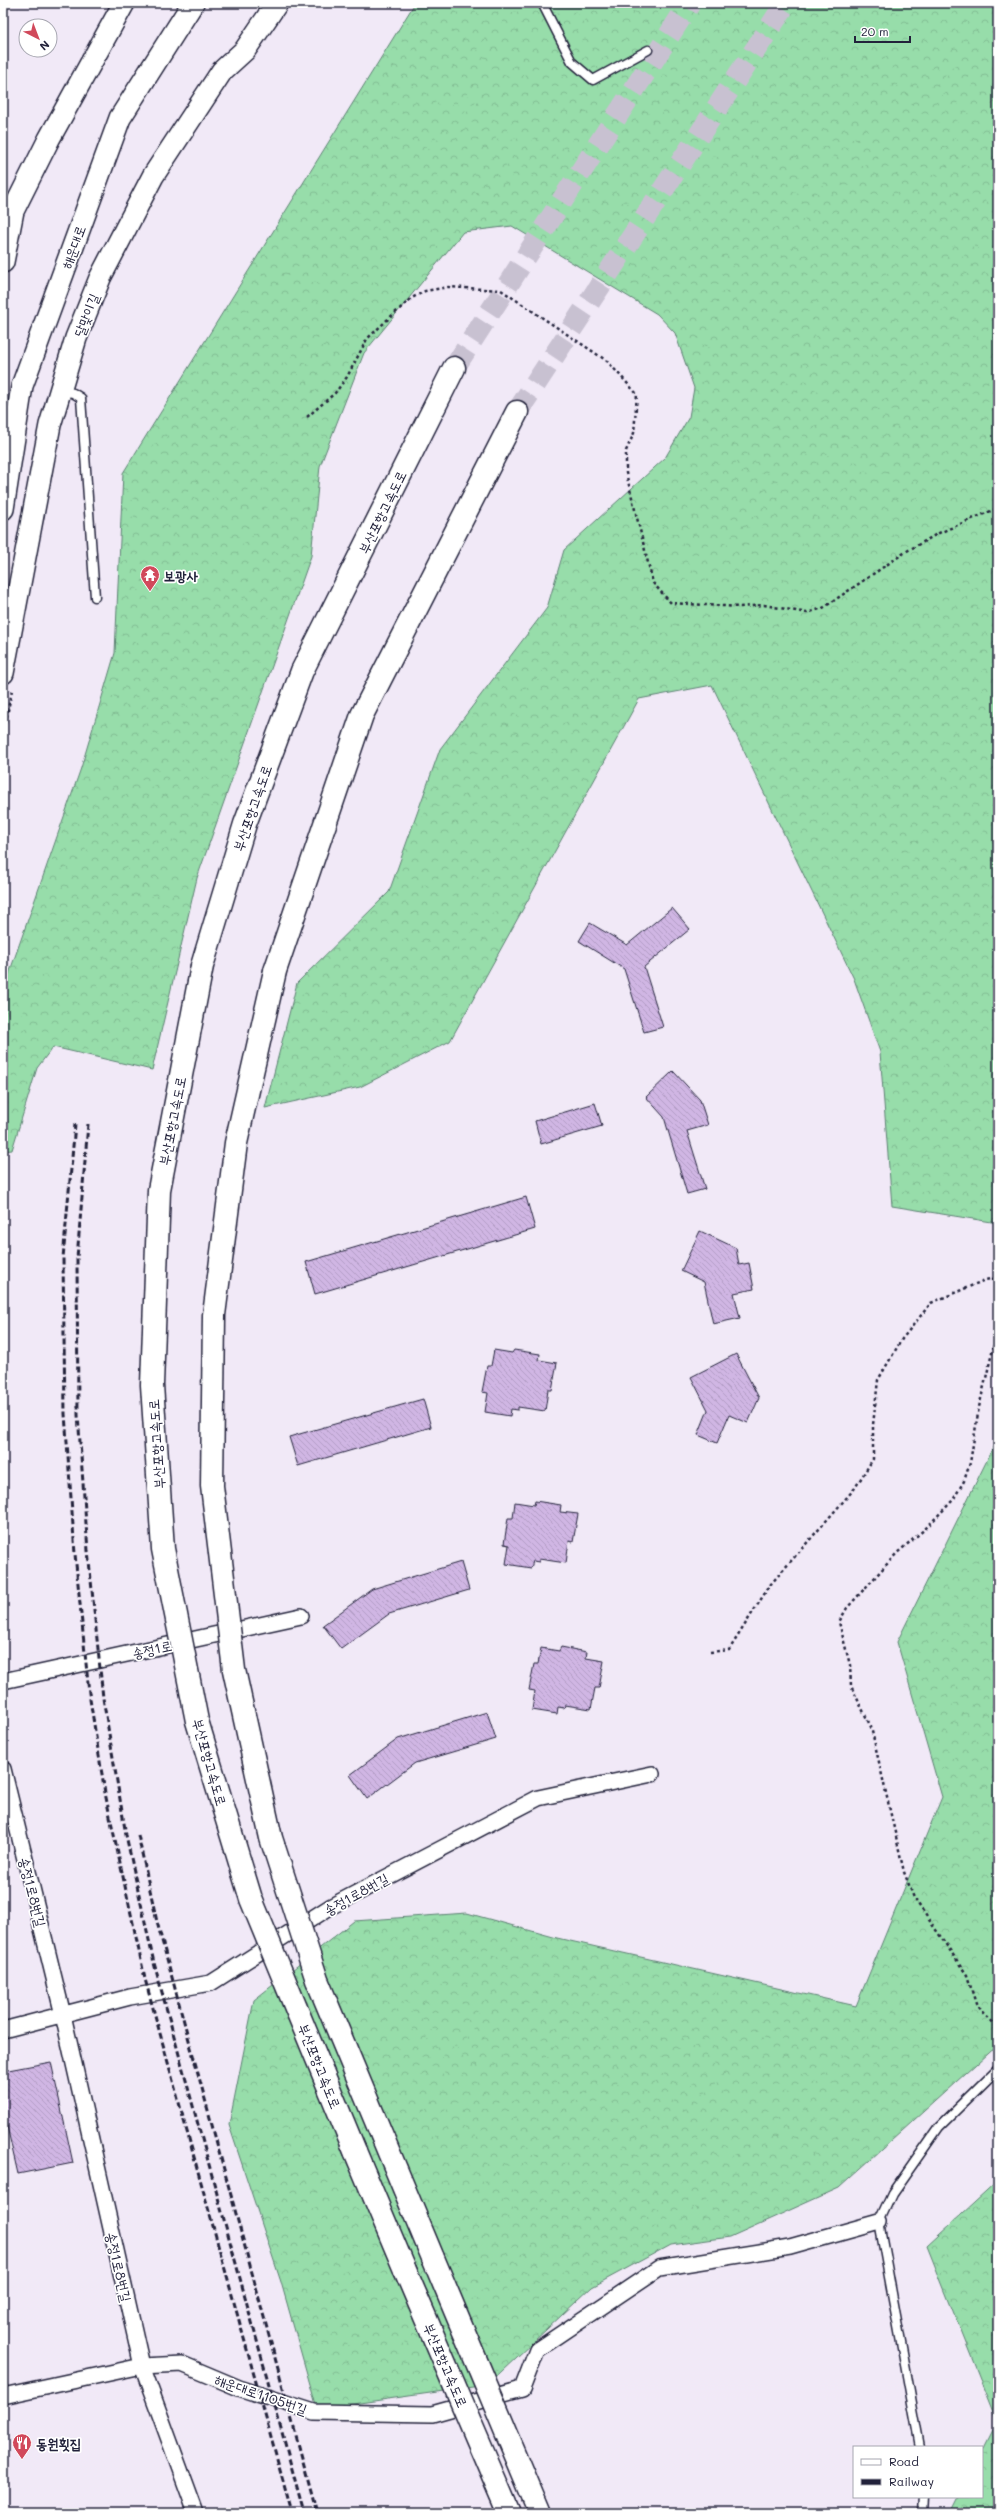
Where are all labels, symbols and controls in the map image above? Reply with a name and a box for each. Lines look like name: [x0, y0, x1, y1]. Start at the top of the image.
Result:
north arrow: [18, 18, 58, 58]
scale bar: [855, 18, 910, 44]
text: 20 m: [861, 23, 889, 39]
text: N: [37, 37, 53, 54]
street label: 해운대로: [56, 223, 90, 271]
street label: 달맞이길: [69, 290, 104, 339]
street label: 부산포항고속도로: [354, 467, 410, 557]
temple icon: 보광사: [139, 564, 161, 592]
place label: 보광사: [164, 566, 199, 585]
street label: 부산포항고속도로: [228, 762, 276, 854]
street label: 부산포항고속도로: [154, 1075, 190, 1167]
street label: 부산포항고속도로: [143, 1398, 169, 1490]
street label: 송정1로: [130, 1636, 174, 1662]
street label: 부산포항고속도로: [188, 1716, 232, 1808]
street label: 송정1로8번길: [15, 1855, 51, 1929]
street label: 송정1로8번길: [320, 1868, 392, 1920]
street label: 부산포항고속도로: [294, 2021, 346, 2111]
street label: 송정1로8번길: [102, 2230, 136, 2304]
street label: 부산포항고속도로: [420, 2320, 472, 2410]
street label: 해운대로1105번길: [212, 2369, 311, 2419]
restaurant icon: 동원횟집: [11, 2432, 33, 2460]
place label: 동원횟집: [36, 2434, 81, 2453]
legend: [853, 2446, 983, 2498]
text: Road: [889, 2453, 919, 2469]
text: Railway: [889, 2473, 934, 2489]

